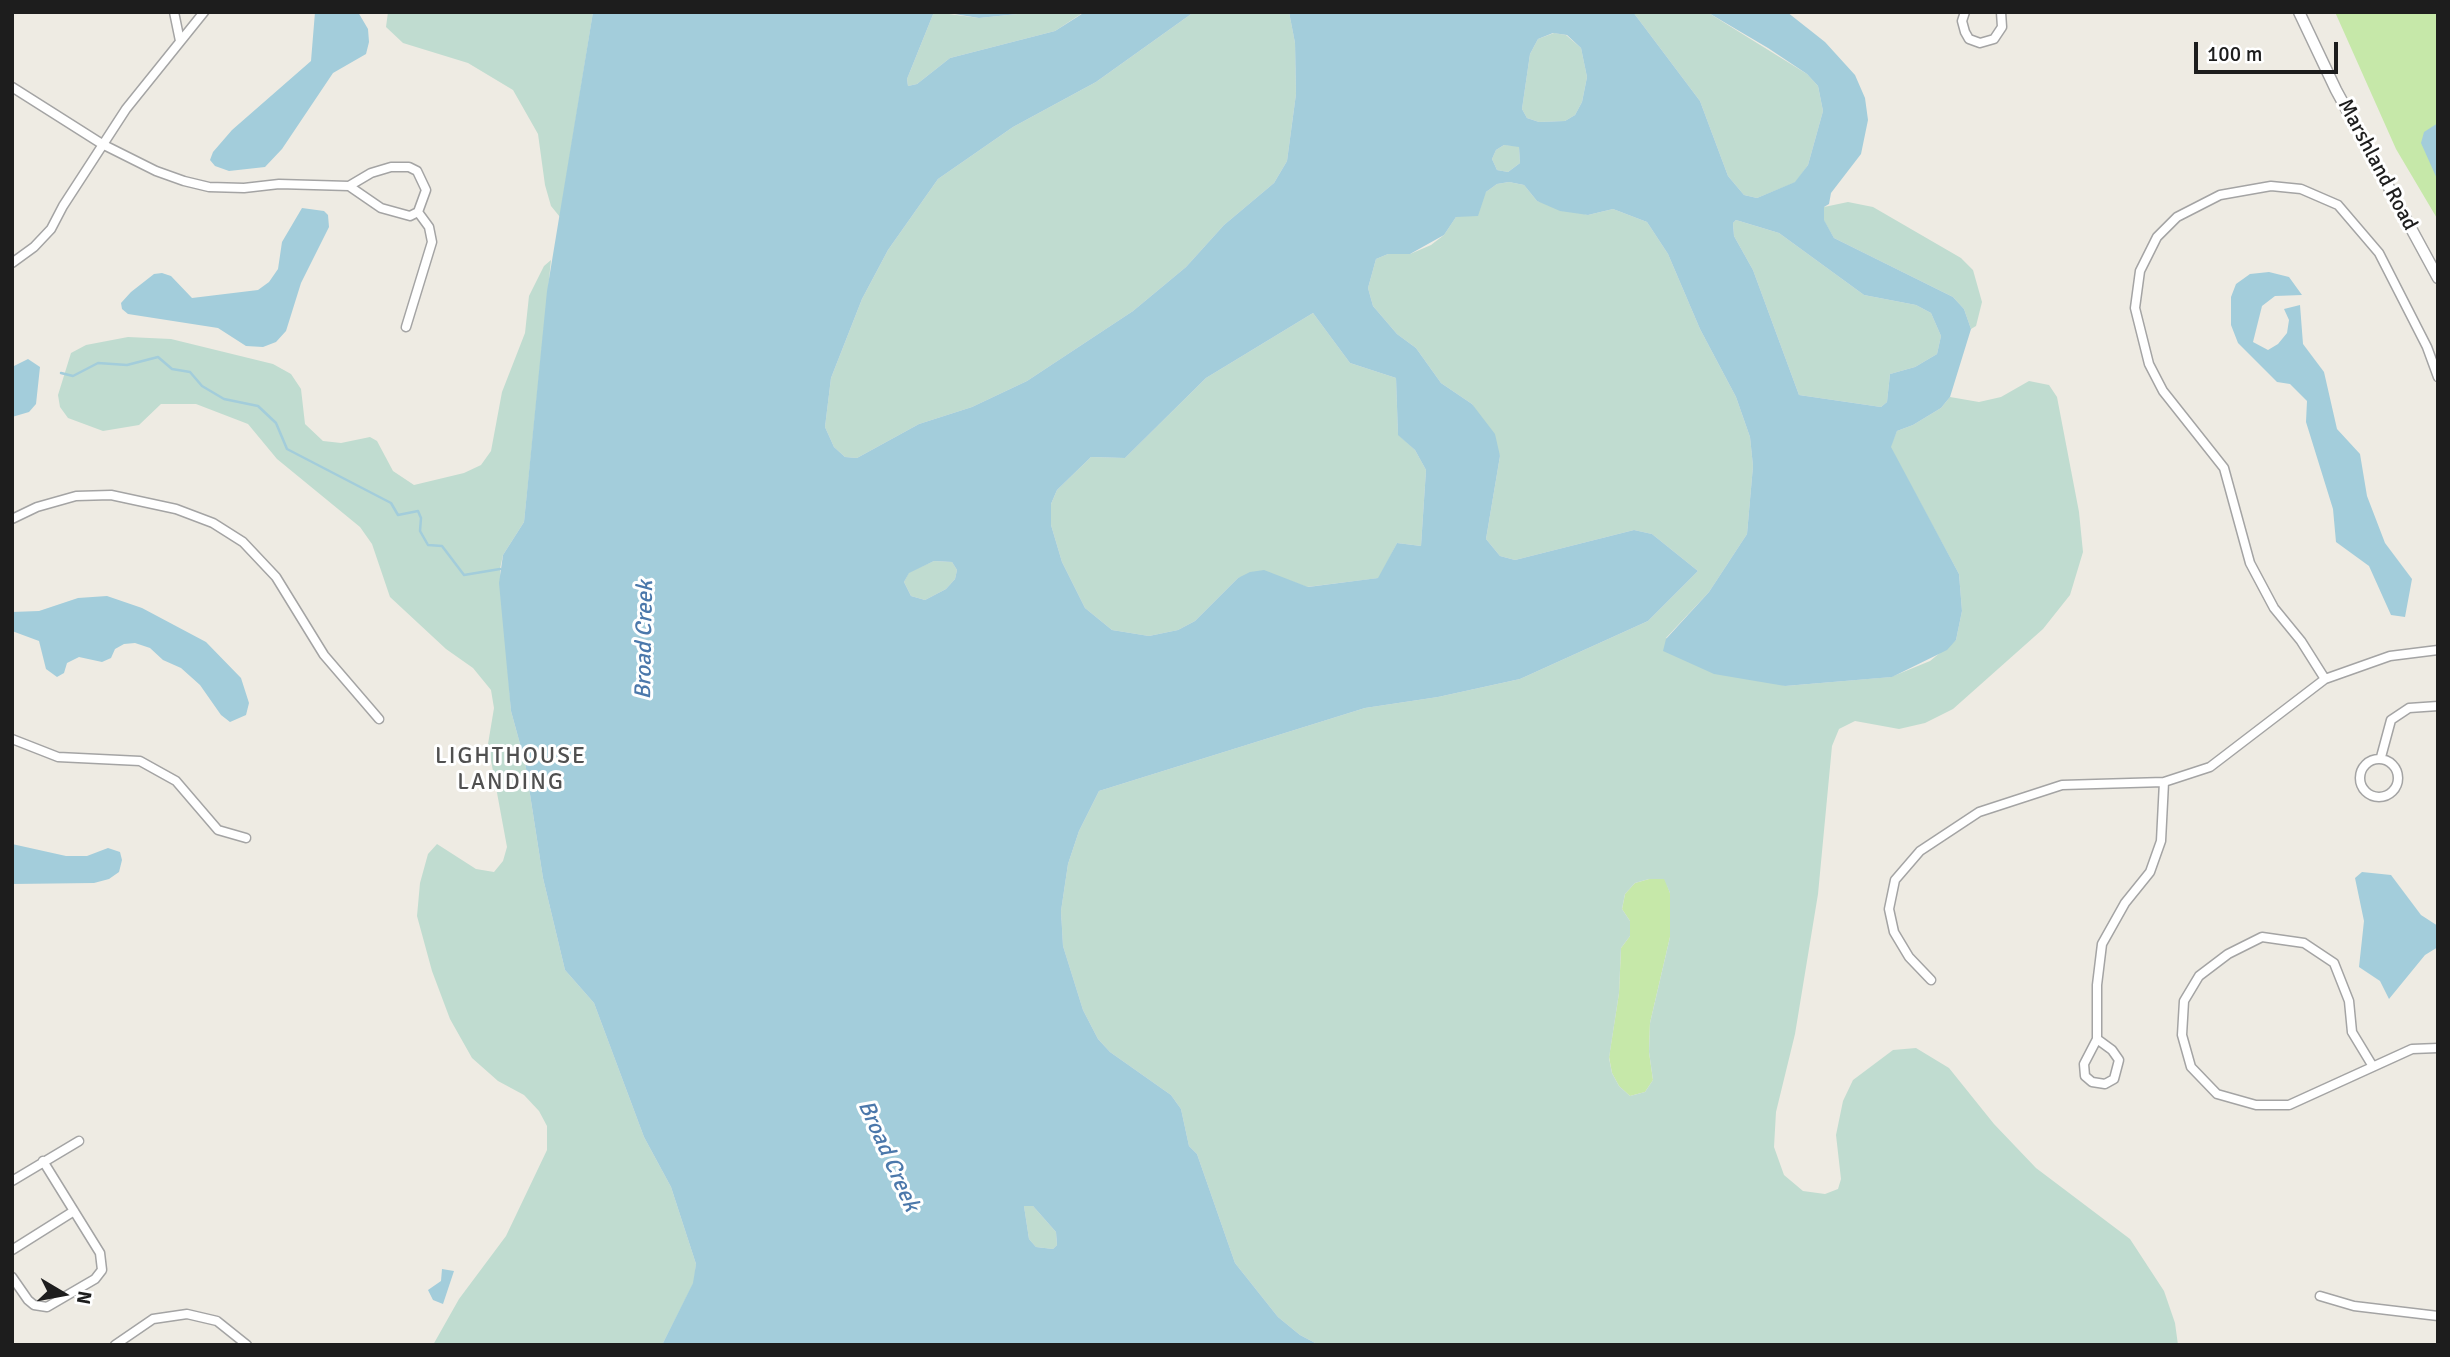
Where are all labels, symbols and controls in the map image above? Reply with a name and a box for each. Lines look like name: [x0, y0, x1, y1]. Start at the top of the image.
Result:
scale bar: [2198, 28, 2342, 72]
text: 100 m: [2207, 41, 2262, 67]
street label: Marshland Road: [2332, 95, 2422, 235]
water label: Broad Creek: [630, 580, 660, 700]
district label: LIGHTHOUSE LANDING: [436, 743, 586, 797]
water label: Broad Creek: [851, 1096, 925, 1216]
north arrow: [28, 1259, 98, 1329]
text: N: [71, 1289, 97, 1306]

